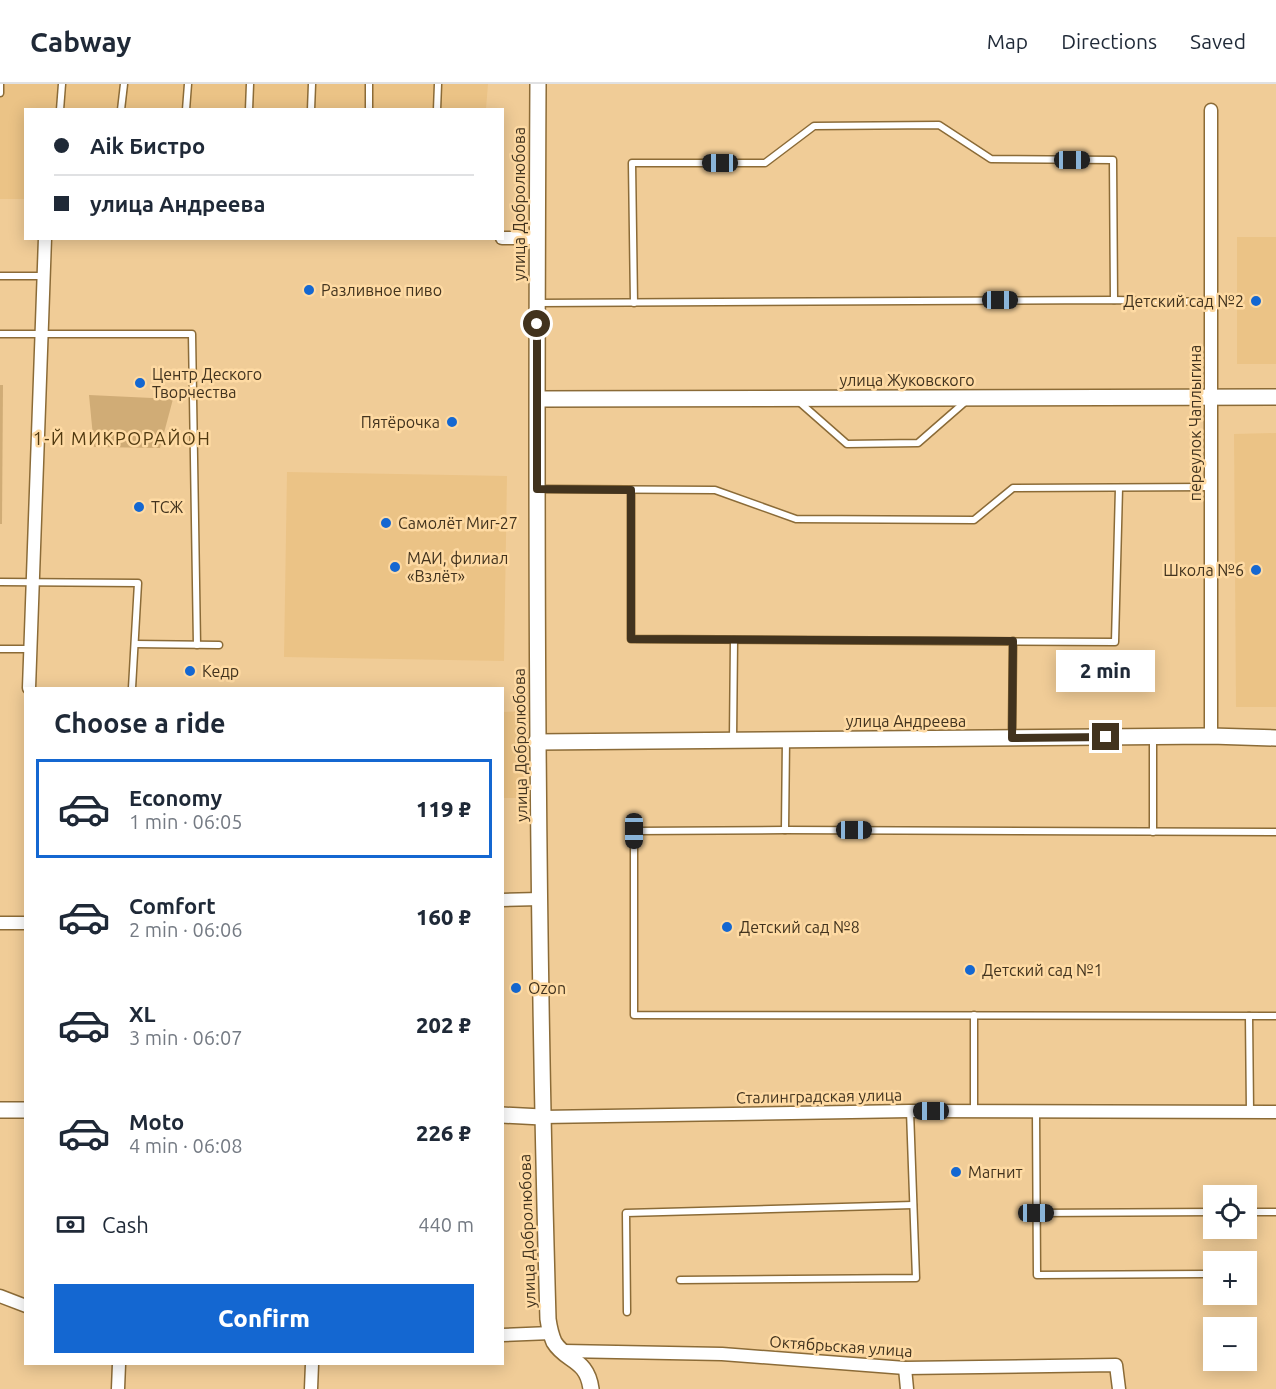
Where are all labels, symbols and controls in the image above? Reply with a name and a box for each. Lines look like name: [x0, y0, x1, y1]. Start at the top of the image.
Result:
text: Cabway: [30, 26, 131, 57]
text: Map: [987, 29, 1028, 53]
text: Directions: [1061, 29, 1157, 53]
text: Saved: [1190, 29, 1246, 53]
street label: улица Добролюбова: [510, 127, 528, 281]
text: Aik Бистро: [90, 133, 205, 158]
car: [1054, 151, 1090, 169]
car: [702, 154, 738, 172]
text: улица Андреева: [90, 191, 265, 216]
place label: Разливное пиво: [321, 281, 442, 299]
marker: Разливное пиво: [302, 283, 316, 297]
car: [982, 291, 1018, 309]
place label: Детский сад №2: [1123, 292, 1244, 310]
marker: Детский сад №2: [1249, 294, 1263, 308]
route start: [523, 310, 550, 337]
street label: переулок Чаплыгина: [1186, 345, 1204, 501]
place label: Центр Деского Творчества: [152, 365, 262, 401]
street label: улица Жуковского: [839, 371, 975, 389]
marker: Центр Деского Творчества: [133, 376, 147, 390]
place label: Пятёрочка: [361, 413, 440, 431]
marker: Пятёрочка: [445, 415, 459, 429]
district label: 1-Й МИКРОРАЙОН: [33, 428, 211, 448]
place label: ТСЖ: [151, 498, 184, 516]
marker: ТСЖ: [132, 500, 146, 514]
place label: Самолёт Миг-27: [398, 514, 518, 532]
marker: Самолёт Миг-27: [379, 516, 393, 530]
place label: МАИ, филиал «Взлёт»: [407, 549, 508, 585]
marker: МАИ, филиал «Взлёт»: [388, 560, 402, 574]
place label: Школа №6: [1163, 561, 1244, 579]
marker: Школа №6: [1249, 563, 1263, 577]
callout: 2 min: [1056, 650, 1156, 692]
text: 2 min: [1080, 659, 1131, 682]
place label: Кедр: [202, 662, 239, 680]
marker: Кедр: [183, 664, 197, 678]
street label: улица Добролюбова: [510, 668, 530, 822]
text: Choose a ride: [54, 708, 226, 738]
street label: улица Андреева: [846, 712, 966, 730]
route end: [1092, 723, 1119, 750]
icon: car: [57, 782, 111, 836]
text: Economy: [129, 785, 222, 810]
text: 119 ₽: [416, 796, 471, 821]
text: 1 min · 06:05: [129, 810, 243, 833]
car: [625, 813, 643, 849]
car: [836, 821, 872, 839]
icon: car: [57, 890, 111, 944]
text: Comfort: [129, 893, 216, 918]
text: 160 ₽: [416, 904, 471, 929]
text: 2 min · 06:06: [129, 918, 243, 941]
place label: Детский сад №8: [739, 918, 860, 936]
marker: Детский сад №8: [720, 920, 734, 934]
place label: Детский сад №1: [982, 961, 1103, 979]
marker: Детский сад №1: [963, 963, 977, 977]
place label: Ozon: [528, 979, 566, 997]
marker: Ozon: [509, 981, 523, 995]
icon: car: [57, 998, 111, 1052]
text: XL: [129, 1001, 156, 1026]
text: 202 ₽: [416, 1012, 471, 1037]
text: 3 min · 06:07: [129, 1026, 243, 1049]
street label: Сталинградская улица: [736, 1086, 902, 1106]
car: [913, 1102, 949, 1120]
icon: car: [57, 1106, 111, 1160]
text: Moto: [129, 1109, 184, 1134]
text: 226 ₽: [416, 1120, 471, 1145]
text: 4 min · 06:08: [129, 1134, 243, 1157]
street label: улица Добролюбова: [515, 1154, 539, 1308]
place label: Магнит: [968, 1163, 1023, 1181]
marker: Магнит: [949, 1165, 963, 1179]
map controls: [1203, 1185, 1257, 1371]
button: locate: [1203, 1185, 1257, 1239]
car: [1018, 1204, 1054, 1222]
icon: cash: [54, 1208, 87, 1241]
text: Cash: [102, 1212, 149, 1237]
text: 440 m: [418, 1213, 474, 1236]
button: +: [1203, 1251, 1257, 1305]
button: Confirm: [54, 1284, 474, 1353]
button: −: [1203, 1317, 1257, 1371]
street label: Октябрьская улица: [769, 1332, 913, 1360]

